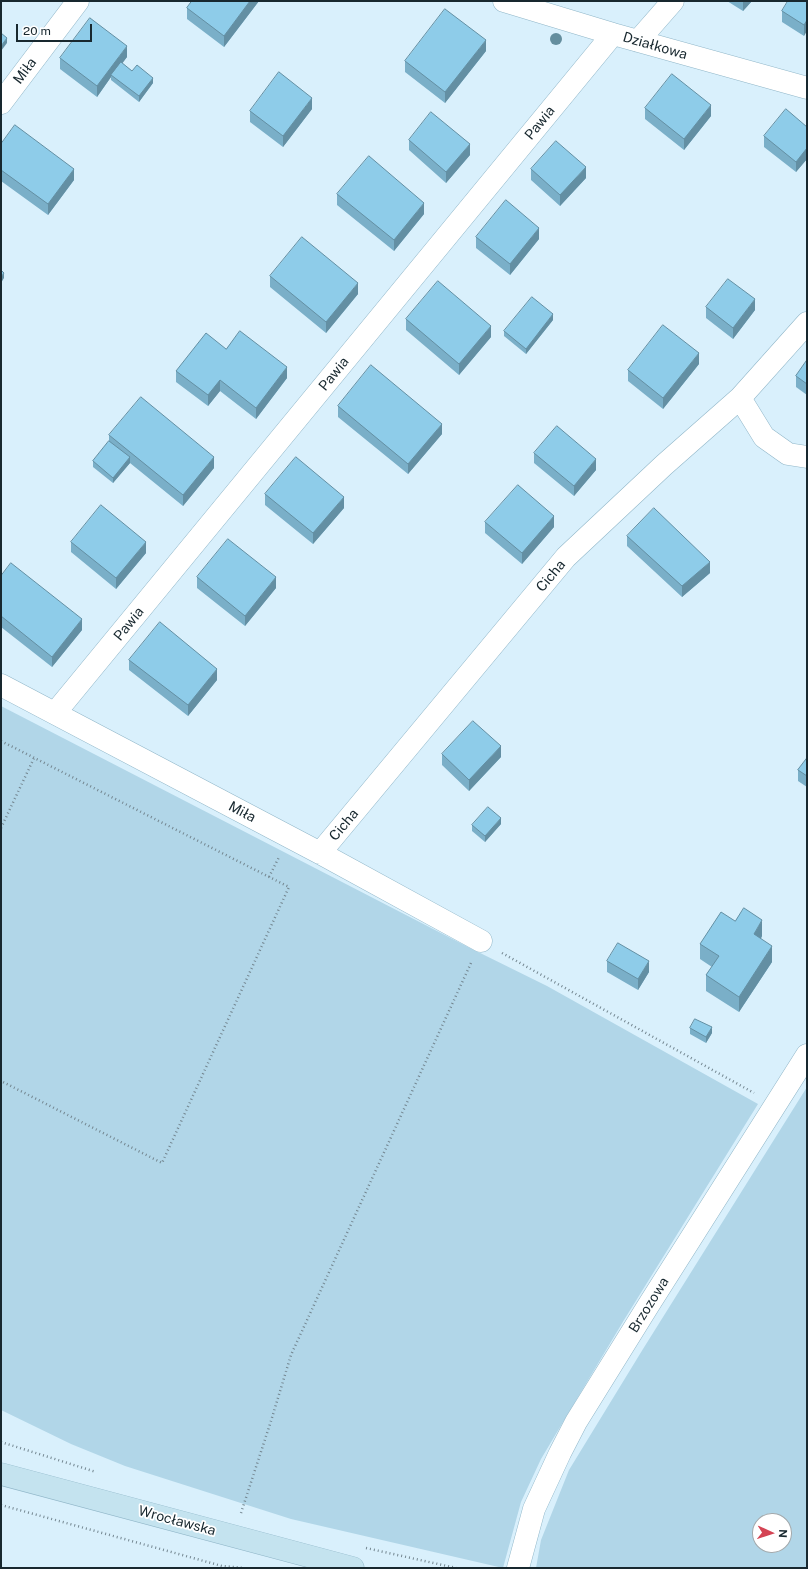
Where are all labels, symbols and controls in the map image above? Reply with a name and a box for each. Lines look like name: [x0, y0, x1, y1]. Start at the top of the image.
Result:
scale bar: [18, 16, 94, 42]
text: 20 m: [23, 24, 51, 38]
street label: Działkowa: [621, 29, 689, 63]
street label: Miła: [10, 55, 40, 87]
street label: Pawia: [521, 103, 559, 143]
street label: Pawia: [315, 354, 353, 394]
street label: Cicha: [533, 557, 569, 595]
street label: Pawia: [110, 604, 148, 644]
street label: Miła: [226, 798, 258, 826]
street label: Cicha: [326, 806, 362, 844]
street label: Brzozowa: [625, 1274, 673, 1336]
street label: Wrocławska: [136, 1503, 218, 1539]
north arrow: [752, 1513, 792, 1553]
text: N: [777, 1529, 789, 1538]

